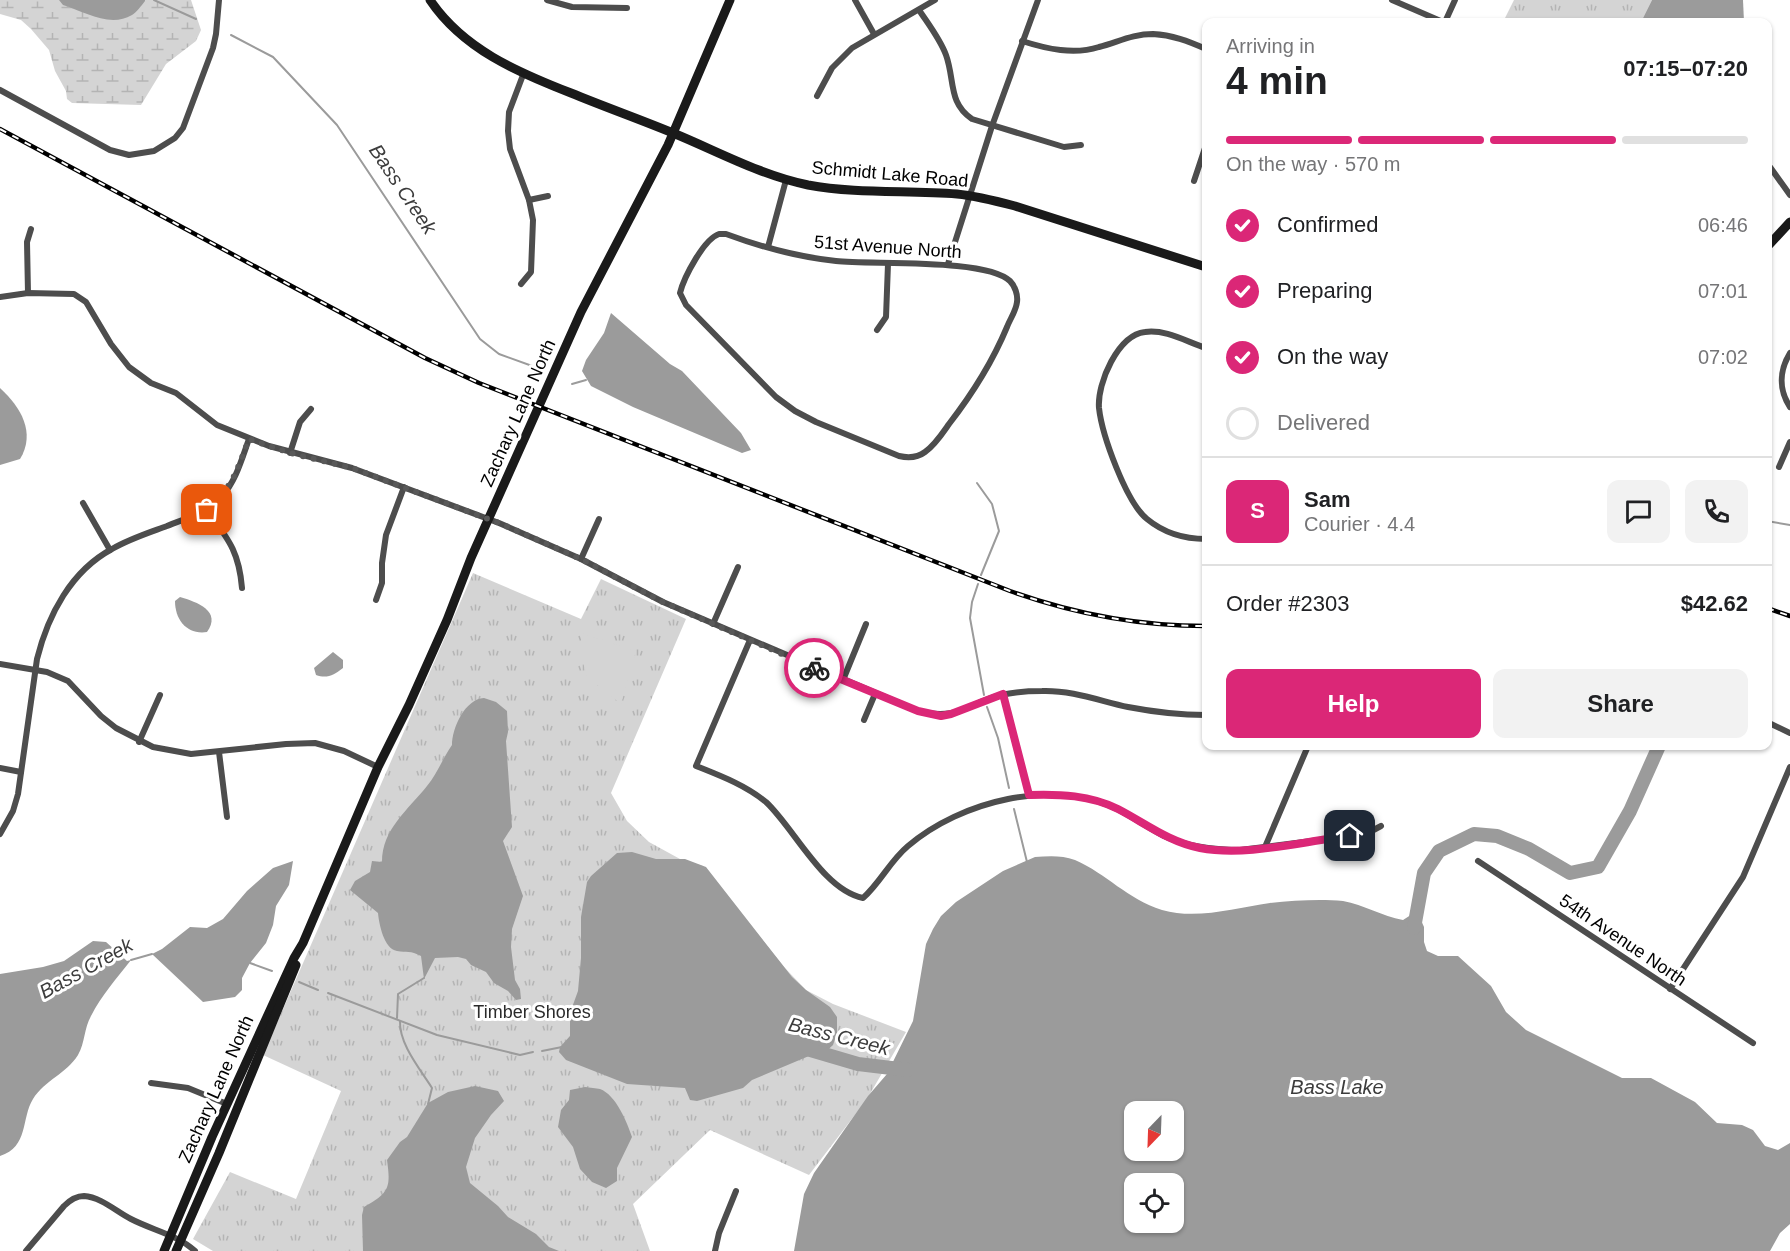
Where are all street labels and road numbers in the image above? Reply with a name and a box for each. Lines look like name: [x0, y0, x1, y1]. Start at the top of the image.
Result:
street label: Schmidt Lake Road: [811, 157, 969, 191]
street label: 51st Avenue North: [814, 232, 962, 262]
street label: Zachary Lane North: [477, 336, 559, 490]
street label: 54th Avenue North: [1556, 890, 1690, 990]
street label: Zachary Lane North: [175, 1012, 257, 1166]

